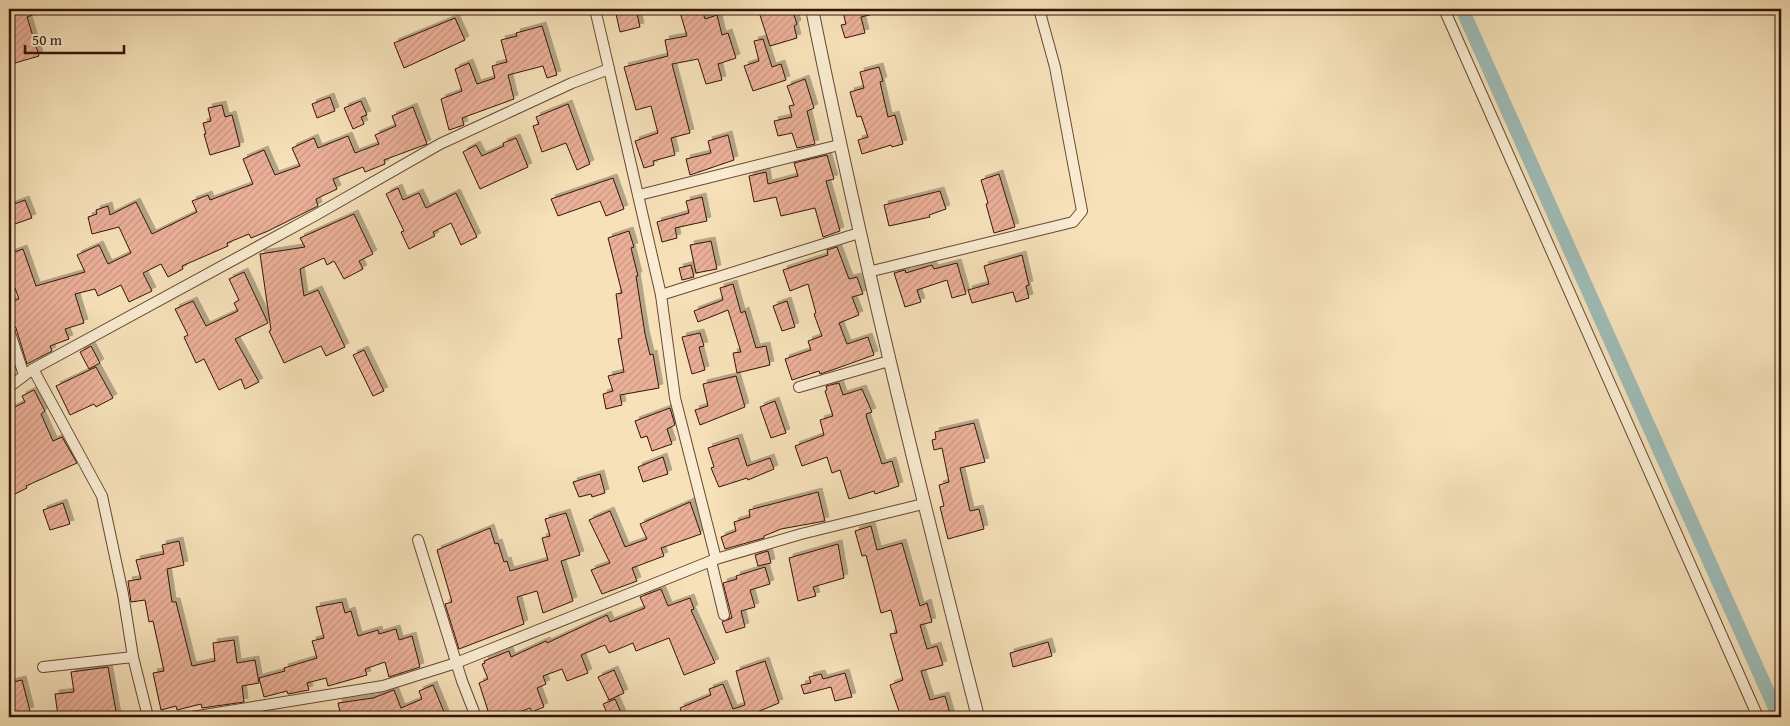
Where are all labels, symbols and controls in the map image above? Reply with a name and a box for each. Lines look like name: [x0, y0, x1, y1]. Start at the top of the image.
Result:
scale bar: [25, 22, 124, 54]
text: 50 m: [32, 29, 63, 50]

